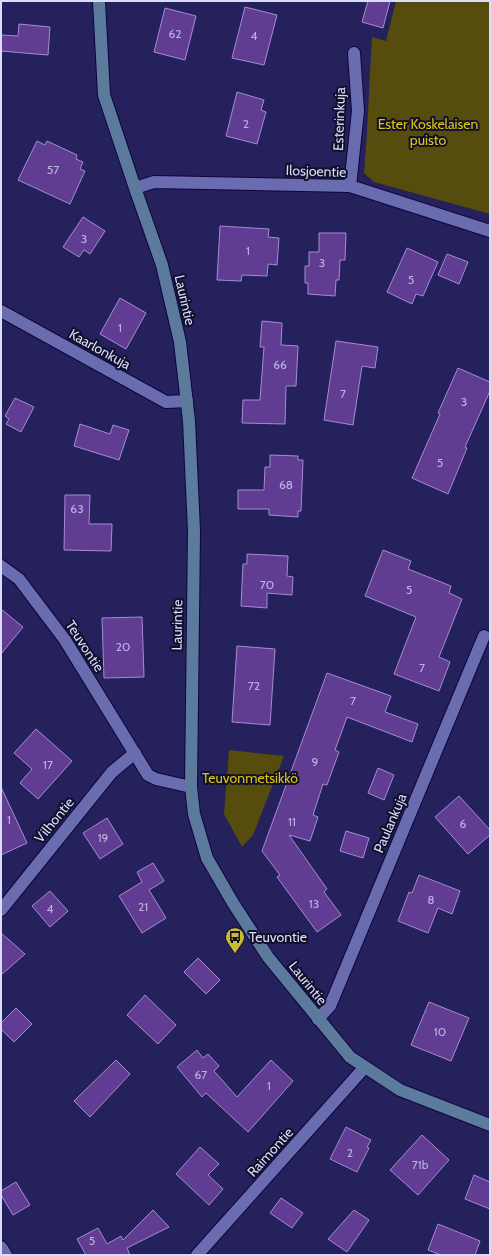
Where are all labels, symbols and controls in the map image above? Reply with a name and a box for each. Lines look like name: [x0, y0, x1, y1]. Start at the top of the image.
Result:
house number: 62: [168, 26, 182, 41]
house number: 4: [251, 28, 258, 43]
street label: Esterinkuja: [329, 87, 349, 151]
park label: Ester Koskelaisen puisto: [378, 115, 479, 149]
house number: 2: [243, 116, 249, 131]
street label: Ilosjoentie: [285, 161, 347, 181]
house number: 57: [47, 162, 59, 177]
house number: 3: [81, 231, 87, 246]
house number: 1: [246, 243, 250, 258]
house number: 3: [319, 255, 325, 270]
house number: 5: [408, 272, 414, 287]
street label: Laurintie: [170, 273, 200, 327]
house number: 1: [118, 320, 122, 335]
street label: Kaarlonkuja: [66, 325, 134, 373]
house number: 66: [273, 357, 287, 372]
house number: 7: [340, 386, 346, 401]
house number: 3: [461, 394, 467, 409]
house number: 5: [437, 455, 443, 470]
house number: 68: [279, 477, 293, 492]
house number: 63: [70, 501, 84, 516]
house number: 70: [260, 577, 274, 592]
house number: 5: [406, 582, 412, 597]
street label: Laurintie: [168, 599, 186, 651]
street label: Teuvontie: [62, 617, 108, 675]
house number: 20: [116, 639, 130, 654]
house number: 7: [419, 660, 425, 675]
house number: 72: [248, 678, 260, 693]
house number: 7: [350, 693, 356, 708]
house number: 9: [312, 754, 319, 769]
house number: 17: [43, 757, 53, 772]
park label: Teuvonmetsikkö: [202, 769, 298, 787]
street label: Paulankuja: [369, 790, 411, 856]
street label: Vilhontie: [30, 794, 78, 846]
house number: 1: [7, 812, 11, 827]
house number: 11: [288, 814, 296, 829]
house number: 6: [460, 816, 467, 831]
house number: 19: [98, 830, 109, 845]
house number: 8: [427, 892, 435, 907]
house number: 13: [309, 896, 319, 911]
house number: 21: [138, 899, 148, 914]
house number: 4: [47, 901, 54, 916]
bus stop icon: Teuvontie: [224, 926, 246, 954]
place label: Teuvontie: [249, 928, 307, 946]
street label: Laurintie: [285, 958, 331, 1008]
house number: 10: [434, 1024, 446, 1039]
house number: 67: [195, 1067, 207, 1082]
house number: 1: [267, 1078, 271, 1093]
street label: Raimontie: [243, 1123, 297, 1181]
house number: 2: [347, 1145, 353, 1160]
house number: 71b: [412, 1157, 429, 1172]
house number: 5: [89, 1233, 95, 1248]

